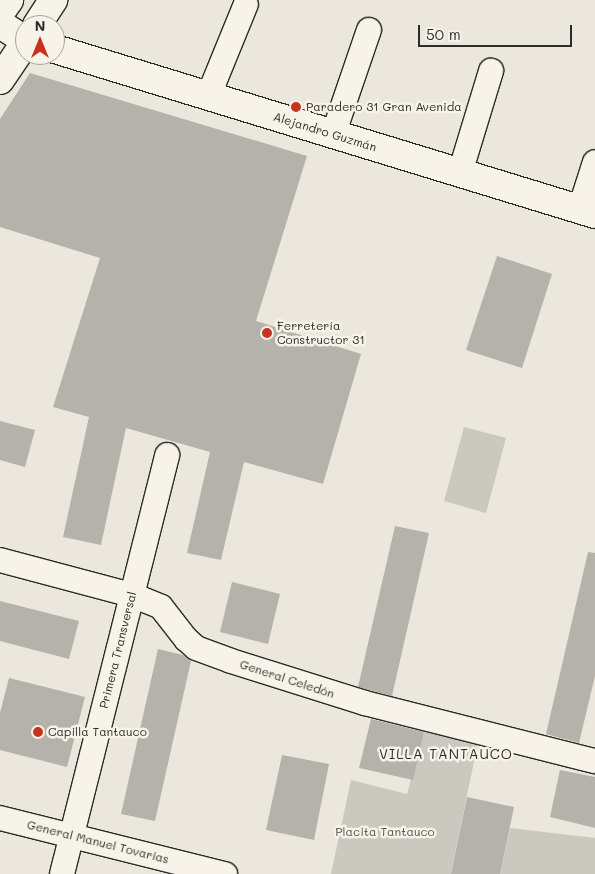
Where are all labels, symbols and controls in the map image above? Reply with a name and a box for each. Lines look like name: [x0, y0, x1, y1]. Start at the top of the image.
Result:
north arrow: [15, 15, 65, 65]
scale bar: [420, 15, 574, 47]
text: N: [35, 16, 45, 35]
text: 50 m: [426, 24, 461, 44]
place label: Paradero 31 Gran Avenida: [306, 100, 462, 114]
marker: Paradero 31 Gran Avenida: [290, 101, 302, 113]
street label: Alejandro Guzmán: [272, 109, 378, 155]
place label: Ferretería Constructor 31: [277, 319, 365, 347]
marker: Ferretería Constructor 31: [261, 327, 273, 339]
street label: Primera Transversal: [96, 590, 140, 710]
street label: General Celedón: [238, 657, 336, 701]
place label: Capilla Tantauco: [48, 725, 147, 739]
marker: Capilla Tantauco: [32, 726, 44, 738]
district label: VILLA TANTAUCO: [377, 746, 515, 762]
street label: General Manuel Tovarias: [25, 817, 171, 867]
park label: Placita Tantauco: [335, 825, 435, 839]

